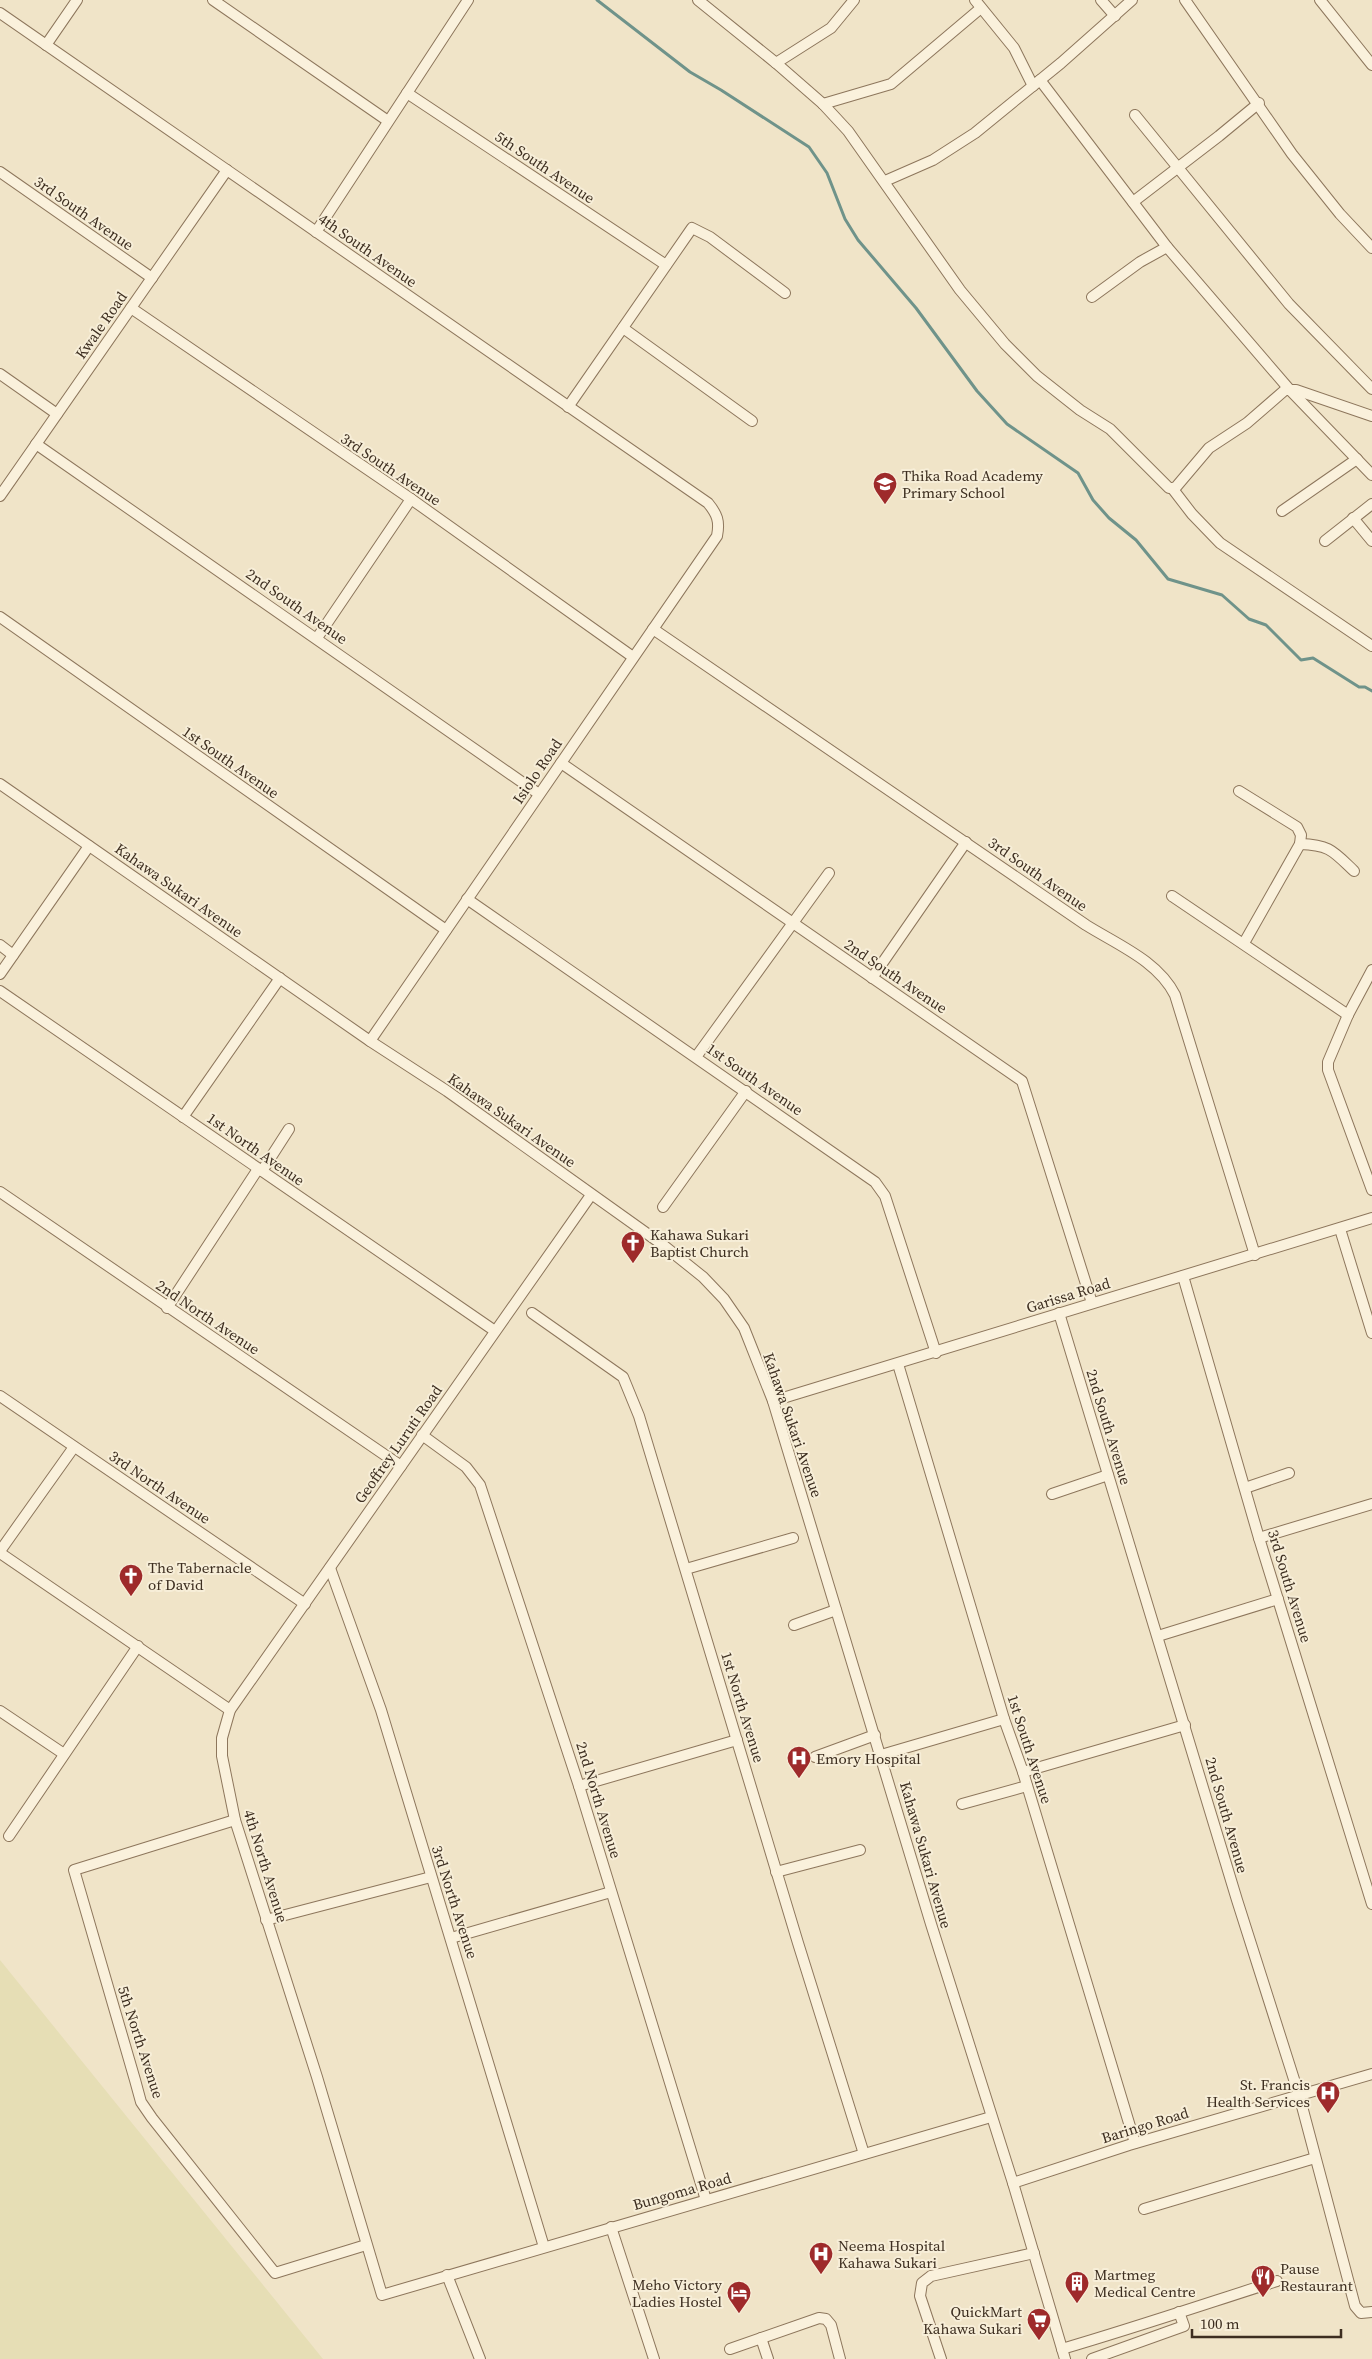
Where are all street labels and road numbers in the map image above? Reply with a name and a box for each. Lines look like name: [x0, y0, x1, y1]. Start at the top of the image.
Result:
street label: 5th South Avenue: [491, 126, 599, 208]
street label: 3rd South Avenue: [30, 171, 138, 255]
street label: 4th South Avenue: [314, 208, 422, 292]
street label: Kwale Road: [70, 287, 132, 363]
street label: 3rd South Avenue: [337, 428, 446, 511]
street label: 2nd South Avenue: [242, 563, 352, 649]
street label: 1st South Avenue: [178, 721, 284, 803]
street label: Isiolo Road: [507, 734, 567, 808]
street label: 3rd South Avenue: [984, 832, 1092, 916]
street label: Kahawa Sukari Avenue: [111, 838, 247, 942]
street label: 2nd South Avenue: [840, 934, 952, 1018]
street label: 1st South Avenue: [702, 1038, 808, 1120]
street label: Kahawa Sukari Avenue: [444, 1068, 580, 1172]
street label: 1st North Avenue: [203, 1107, 309, 1191]
street label: Garissa Road: [1023, 1272, 1113, 1318]
street label: 2nd North Avenue: [152, 1274, 264, 1360]
street label: Kahawa Sukari Avenue: [758, 1350, 828, 1501]
street label: 2nd South Avenue: [1081, 1367, 1137, 1488]
street label: Geoffrey Luruti Road: [349, 1380, 447, 1507]
street label: 3rd North Avenue: [105, 1445, 215, 1529]
street label: 3rd South Avenue: [1263, 1527, 1317, 1645]
street label: 1st North Avenue: [716, 1649, 770, 1765]
street label: 1st South Avenue: [1002, 1692, 1058, 1807]
street label: 2nd North Avenue: [571, 1739, 627, 1861]
street label: 2nd South Avenue: [1200, 1755, 1254, 1876]
street label: Kahawa Sukari Avenue: [895, 1779, 957, 1931]
street label: 4th North Avenue: [239, 1807, 293, 1925]
street label: 3rd North Avenue: [427, 1843, 483, 1962]
street label: 5th North Avenue: [113, 1983, 169, 2101]
street label: Baringo Road: [1099, 2102, 1192, 2148]
street label: Bungoma Road: [630, 2167, 734, 2215]

